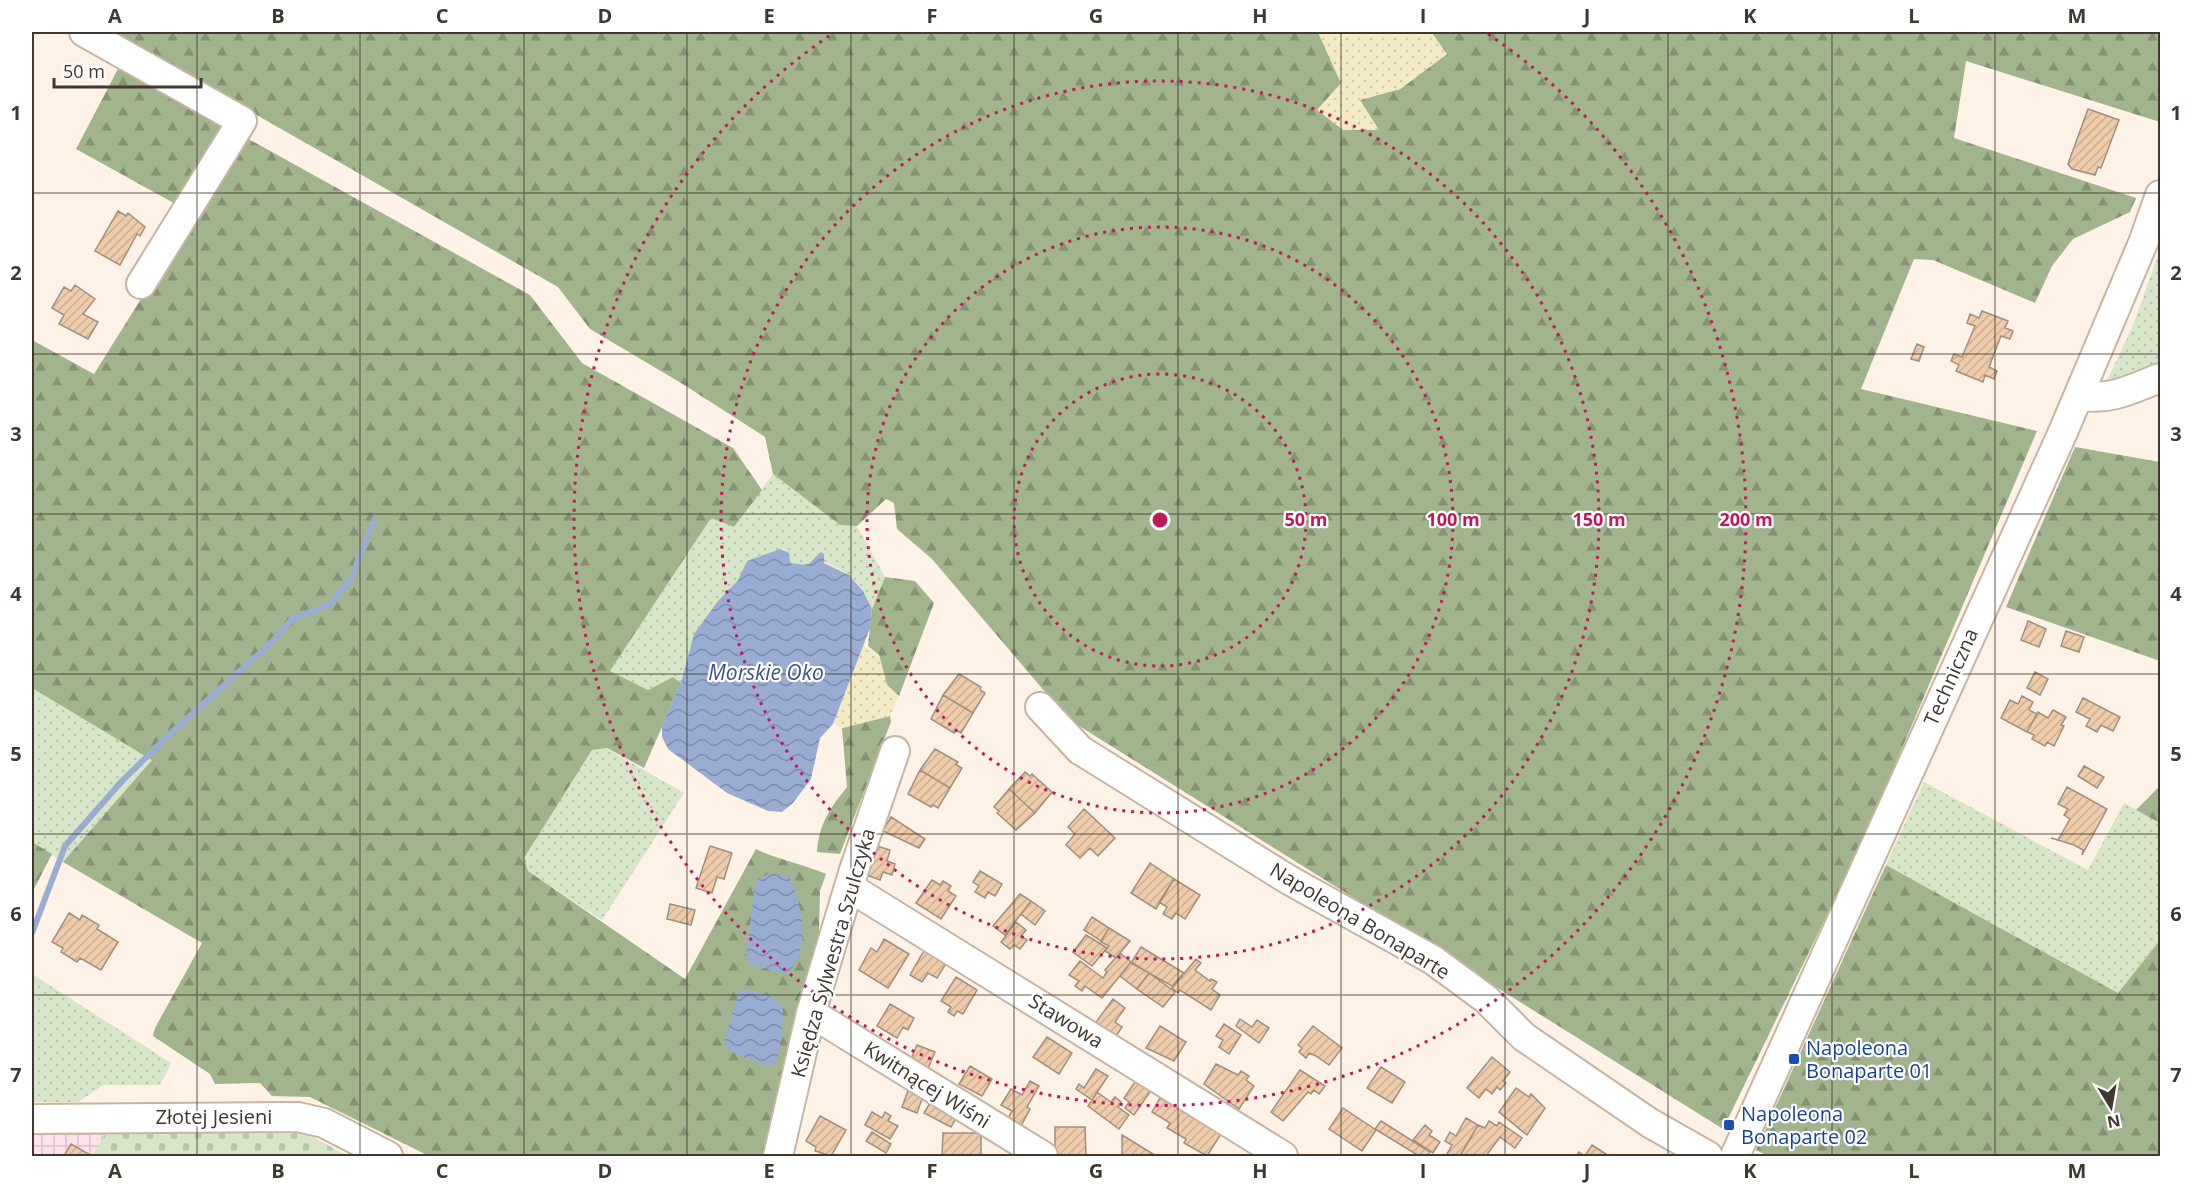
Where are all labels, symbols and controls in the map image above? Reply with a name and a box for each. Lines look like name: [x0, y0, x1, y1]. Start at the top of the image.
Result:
text: A: [108, 2, 122, 29]
text: B: [271, 2, 285, 29]
text: C: [436, 2, 449, 29]
text: D: [598, 2, 612, 29]
text: E: [763, 2, 775, 29]
text: F: [927, 2, 937, 29]
text: G: [1089, 2, 1103, 29]
text: H: [1252, 2, 1268, 29]
text: I: [1420, 2, 1426, 29]
text: J: [1582, 2, 1590, 29]
text: K: [1743, 2, 1757, 29]
text: L: [1908, 2, 1920, 29]
text: M: [2068, 2, 2086, 29]
scale bar: [54, 51, 201, 89]
text: 50 m: [63, 59, 105, 83]
text: 1: [10, 99, 22, 126]
text: 1: [2170, 99, 2182, 126]
text: 2: [10, 259, 22, 286]
text: 2: [2170, 259, 2182, 286]
text: 3: [10, 420, 22, 447]
text: 3: [2170, 420, 2182, 447]
text: 50 m: [1285, 507, 1327, 531]
text: 100 m: [1426, 507, 1480, 531]
text: 150 m: [1572, 507, 1626, 531]
text: 200 m: [1719, 507, 1773, 531]
centre of rings: [1150, 510, 1170, 530]
text: 4: [10, 580, 22, 607]
text: 4: [2170, 580, 2182, 607]
street label: Techniczna: [1917, 624, 1984, 730]
water label: Morskie Oko: [708, 658, 824, 686]
text: 5: [10, 740, 22, 767]
text: 5: [2170, 740, 2182, 767]
street label: Księdza Sylwestra Szulczyka: [784, 825, 881, 1081]
street label: Napoleona Bonaparte: [1265, 856, 1455, 985]
text: 6: [10, 900, 22, 927]
text: 6: [2170, 900, 2182, 927]
street label: Stawowa: [1024, 987, 1109, 1054]
place label: Napoleona Bonaparte 01: [1806, 1034, 1932, 1084]
street label: Kwitnącej Wiśni: [859, 1035, 996, 1134]
marker: Napoleona Bonaparte 01: [1787, 1052, 1801, 1066]
text: 7: [10, 1061, 22, 1088]
text: 7: [2170, 1061, 2182, 1088]
north arrow: [2081, 1077, 2141, 1137]
place label: Napoleona Bonaparte 02: [1741, 1100, 1867, 1150]
street label: Złotej Jesieni: [156, 1103, 272, 1130]
text: N: [2105, 1110, 2122, 1134]
marker: Napoleona Bonaparte 02: [1722, 1118, 1736, 1132]
text: A: [108, 1157, 122, 1184]
text: B: [271, 1157, 285, 1184]
text: C: [436, 1157, 449, 1184]
text: D: [598, 1157, 612, 1184]
text: E: [763, 1157, 775, 1184]
text: F: [927, 1157, 937, 1184]
text: G: [1089, 1157, 1103, 1184]
text: H: [1252, 1157, 1268, 1184]
text: I: [1420, 1157, 1426, 1184]
text: J: [1582, 1157, 1590, 1184]
text: K: [1743, 1157, 1757, 1184]
text: L: [1908, 1157, 1920, 1184]
text: M: [2068, 1157, 2086, 1184]

